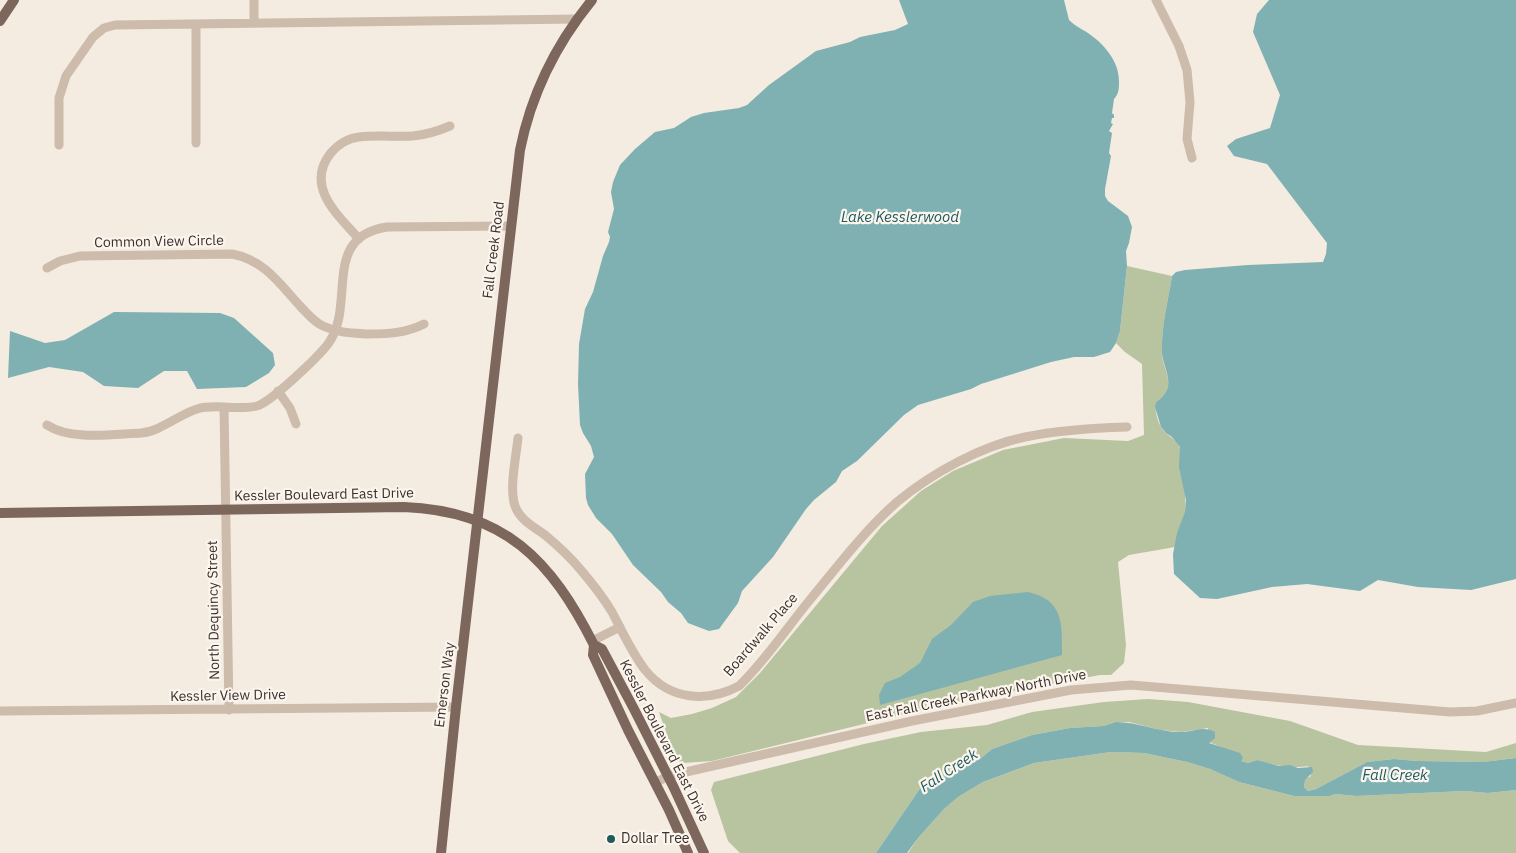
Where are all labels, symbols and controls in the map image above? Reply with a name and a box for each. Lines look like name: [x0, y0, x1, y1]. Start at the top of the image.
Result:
street label: Fall Creek Road: [480, 201, 508, 299]
water label: Lake Kesslerwood: [841, 209, 959, 227]
street label: Common View Circle: [94, 232, 224, 252]
street label: Kessler Boulevard East Drive: [234, 485, 414, 505]
street label: North Dequincy Street: [204, 540, 224, 680]
street label: Boardwalk Place: [720, 590, 802, 680]
street label: Emerson Way: [431, 641, 459, 729]
street label: Kessler Boulevard East Drive: [616, 657, 712, 825]
street label: East Fall Creek Parkway North Drive: [864, 666, 1088, 726]
street label: Kessler View Drive: [170, 687, 286, 705]
water label: Fall Creek: [917, 746, 981, 796]
water label: Fall Creek: [1362, 767, 1428, 785]
place label: Dollar Tree: [621, 831, 690, 847]
marker: Dollar Tree: [605, 833, 617, 845]

